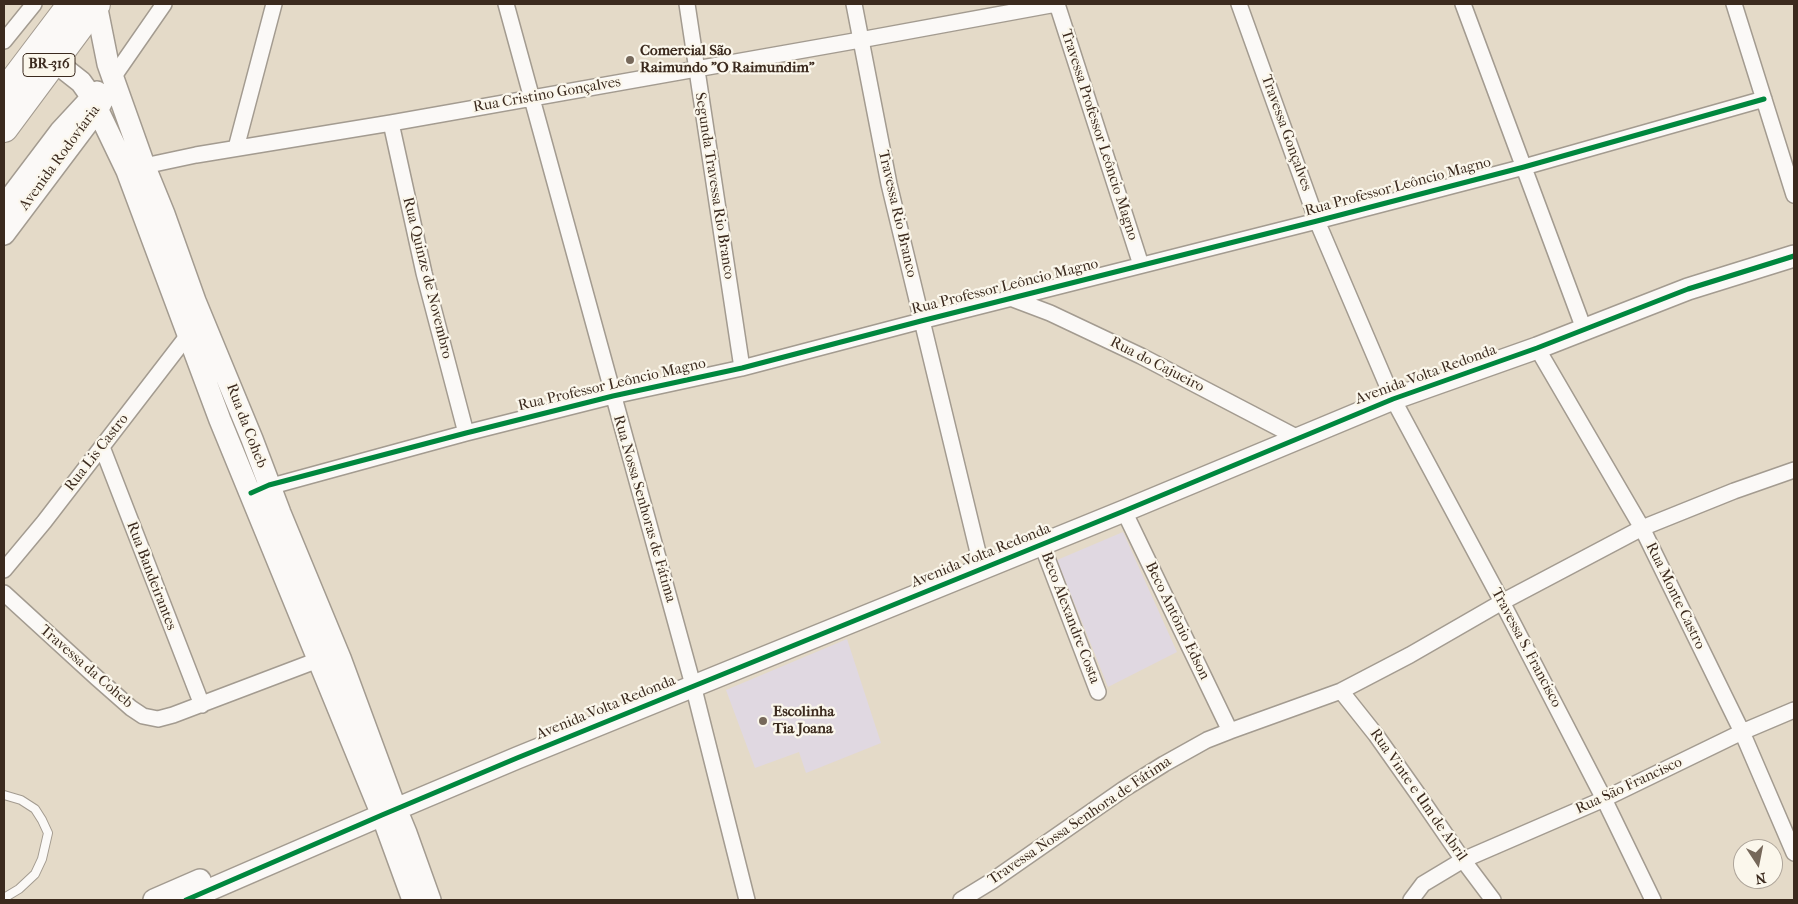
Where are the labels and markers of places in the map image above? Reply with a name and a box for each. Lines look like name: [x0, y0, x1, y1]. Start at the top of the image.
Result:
place label: Comercial São Raimundo "O Raimundim": [640, 42, 815, 77]
marker: Comercial São Raimundo "O Raimundim": [624, 54, 636, 66]
place label: Escolinha Tia Joana: [773, 703, 834, 738]
marker: Escolinha Tia Joana: [757, 715, 769, 727]

